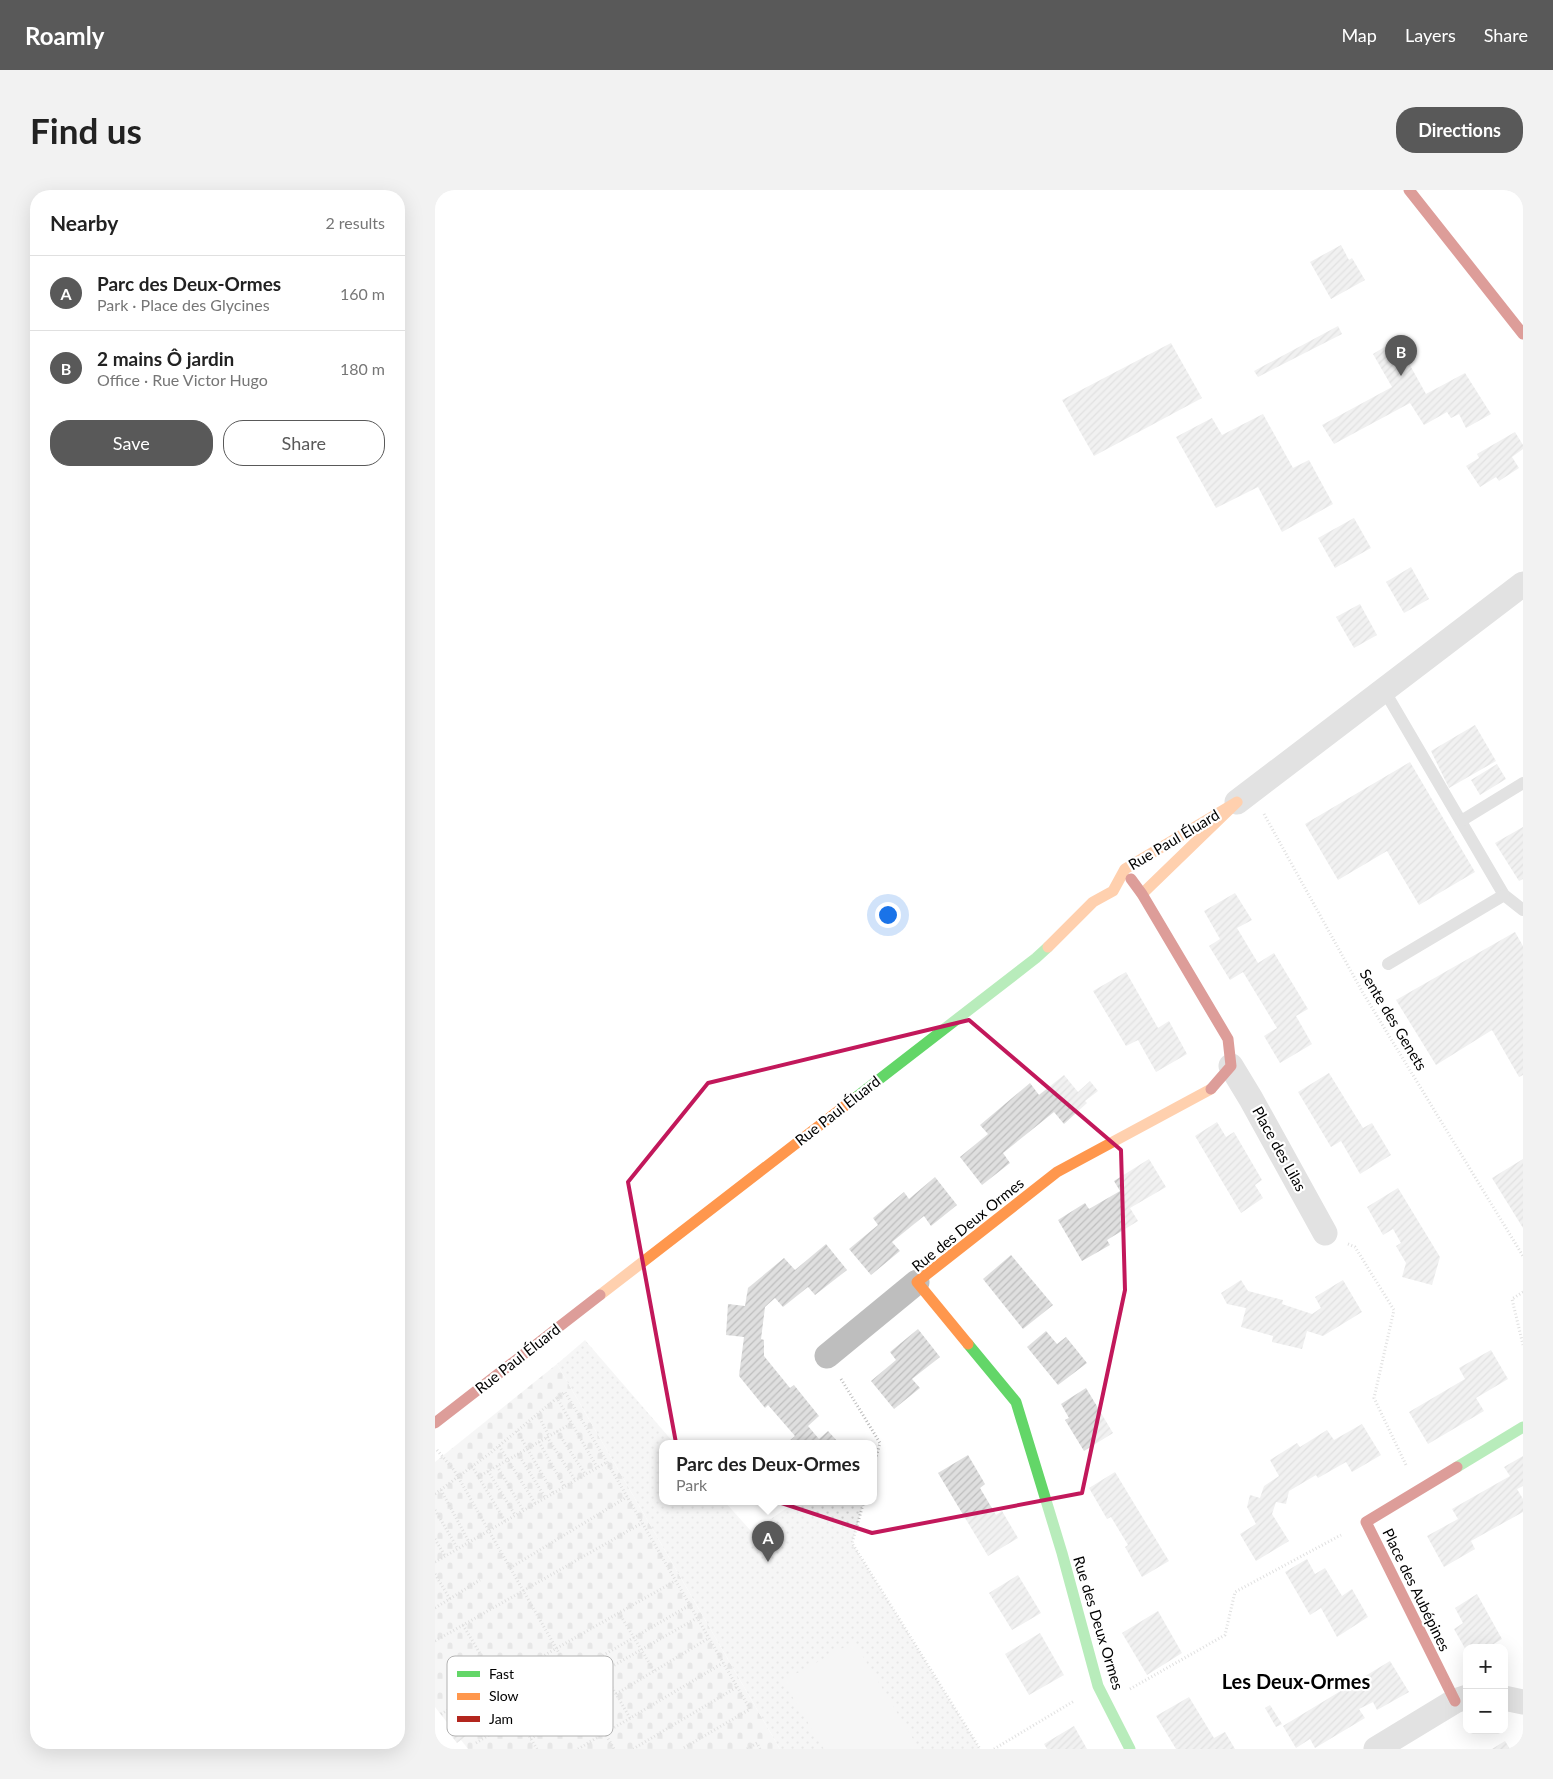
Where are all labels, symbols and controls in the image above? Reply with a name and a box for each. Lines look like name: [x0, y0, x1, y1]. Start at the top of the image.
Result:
text: Roamly: [25, 21, 104, 50]
text: Map: [1341, 24, 1377, 46]
text: Layers: [1405, 24, 1456, 46]
text: Share: [1484, 24, 1528, 46]
button: Directions: [1396, 107, 1523, 153]
text: Find us: [30, 109, 142, 151]
text: Nearby: [50, 210, 118, 235]
text: 2 results: [325, 213, 385, 232]
text: Parc des Deux-Ormes: [97, 272, 281, 295]
text: A: [60, 284, 72, 303]
text: 160 m: [340, 284, 385, 303]
text: Park · Place des Glycines: [97, 295, 270, 314]
pin: B: [1385, 335, 1417, 376]
text: 2 mains Ô jardin: [97, 347, 234, 370]
text: B: [61, 359, 71, 378]
text: 180 m: [340, 359, 385, 378]
text: Office · Rue Victor Hugo: [97, 370, 268, 389]
button: Save: [50, 420, 213, 466]
button: Share: [223, 420, 385, 466]
street label: Rue Paul Éluard: [1125, 805, 1222, 873]
your location: [875, 902, 901, 928]
street label: Sente des Genets: [1357, 966, 1431, 1073]
street label: Rue Paul Éluard: [791, 1072, 883, 1149]
street label: Place des Lilas: [1249, 1103, 1311, 1194]
street label: Rue des Deux Ormes: [908, 1174, 1027, 1275]
street label: Rue Paul Éluard: [471, 1320, 563, 1397]
popup: [659, 1440, 877, 1505]
text: Parc des Deux-Ormes: [676, 1452, 860, 1475]
text: Park: [676, 1475, 707, 1494]
pin: A: [752, 1521, 784, 1562]
street label: Place des Aubépines: [1379, 1525, 1454, 1654]
street label: Rue des Deux Ormes: [1070, 1554, 1128, 1692]
map controls: [1463, 1644, 1508, 1734]
button: +: [1463, 1644, 1508, 1689]
legend: [447, 1656, 613, 1736]
text: Fast: [489, 1665, 514, 1682]
district label: Les Deux-Ormes: [1222, 1669, 1370, 1693]
text: Slow: [489, 1687, 519, 1704]
button: −: [1463, 1689, 1508, 1734]
text: Jam: [489, 1710, 513, 1727]

